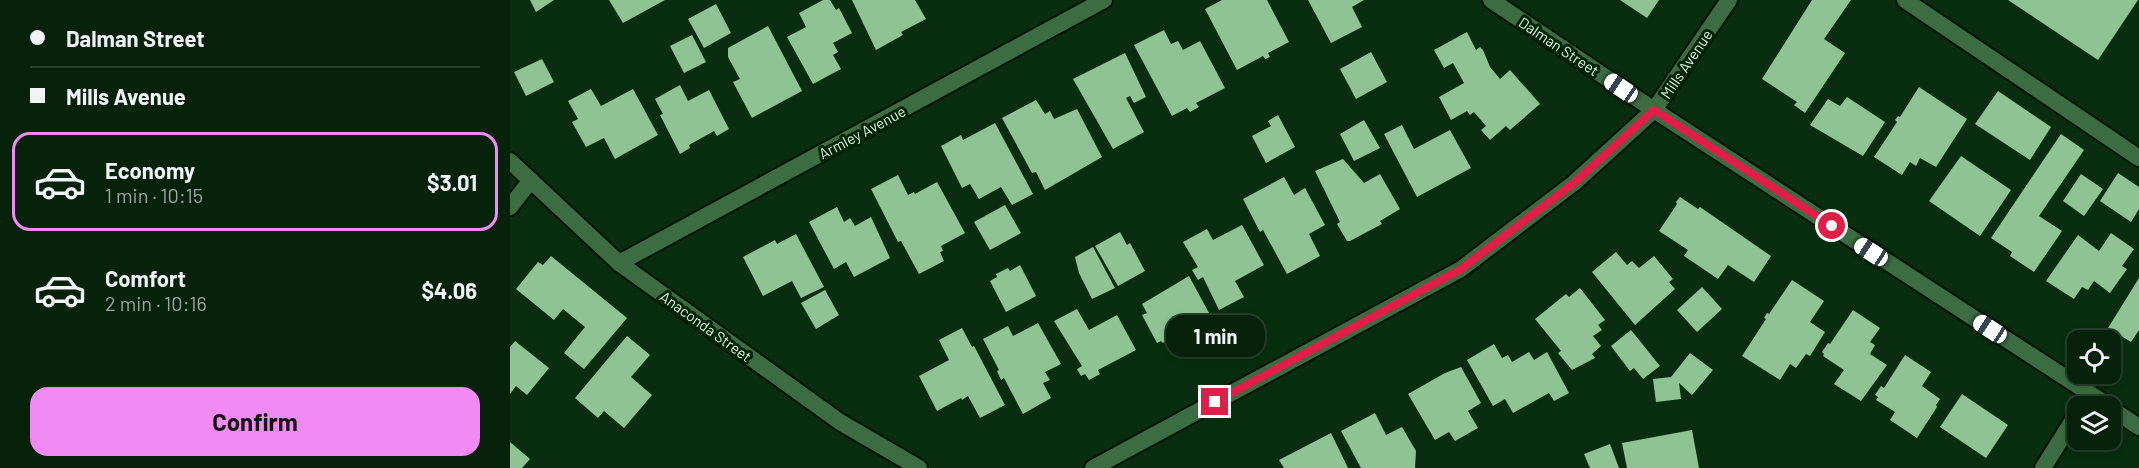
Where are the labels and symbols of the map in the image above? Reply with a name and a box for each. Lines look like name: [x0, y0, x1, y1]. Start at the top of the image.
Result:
street label: Dalman Street: [1516, 13, 1602, 79]
street label: Mills Avenue: [1656, 26, 1716, 102]
car: [1601, 70, 1641, 106]
street label: Armley Avenue: [815, 102, 909, 162]
route start: [1818, 212, 1845, 239]
car: [1851, 235, 1891, 269]
street label: Anaconda Street: [657, 287, 755, 365]
car: [1970, 312, 2010, 346]
callout: 1 min: [1166, 315, 1264, 357]
route end: [1201, 388, 1228, 415]

